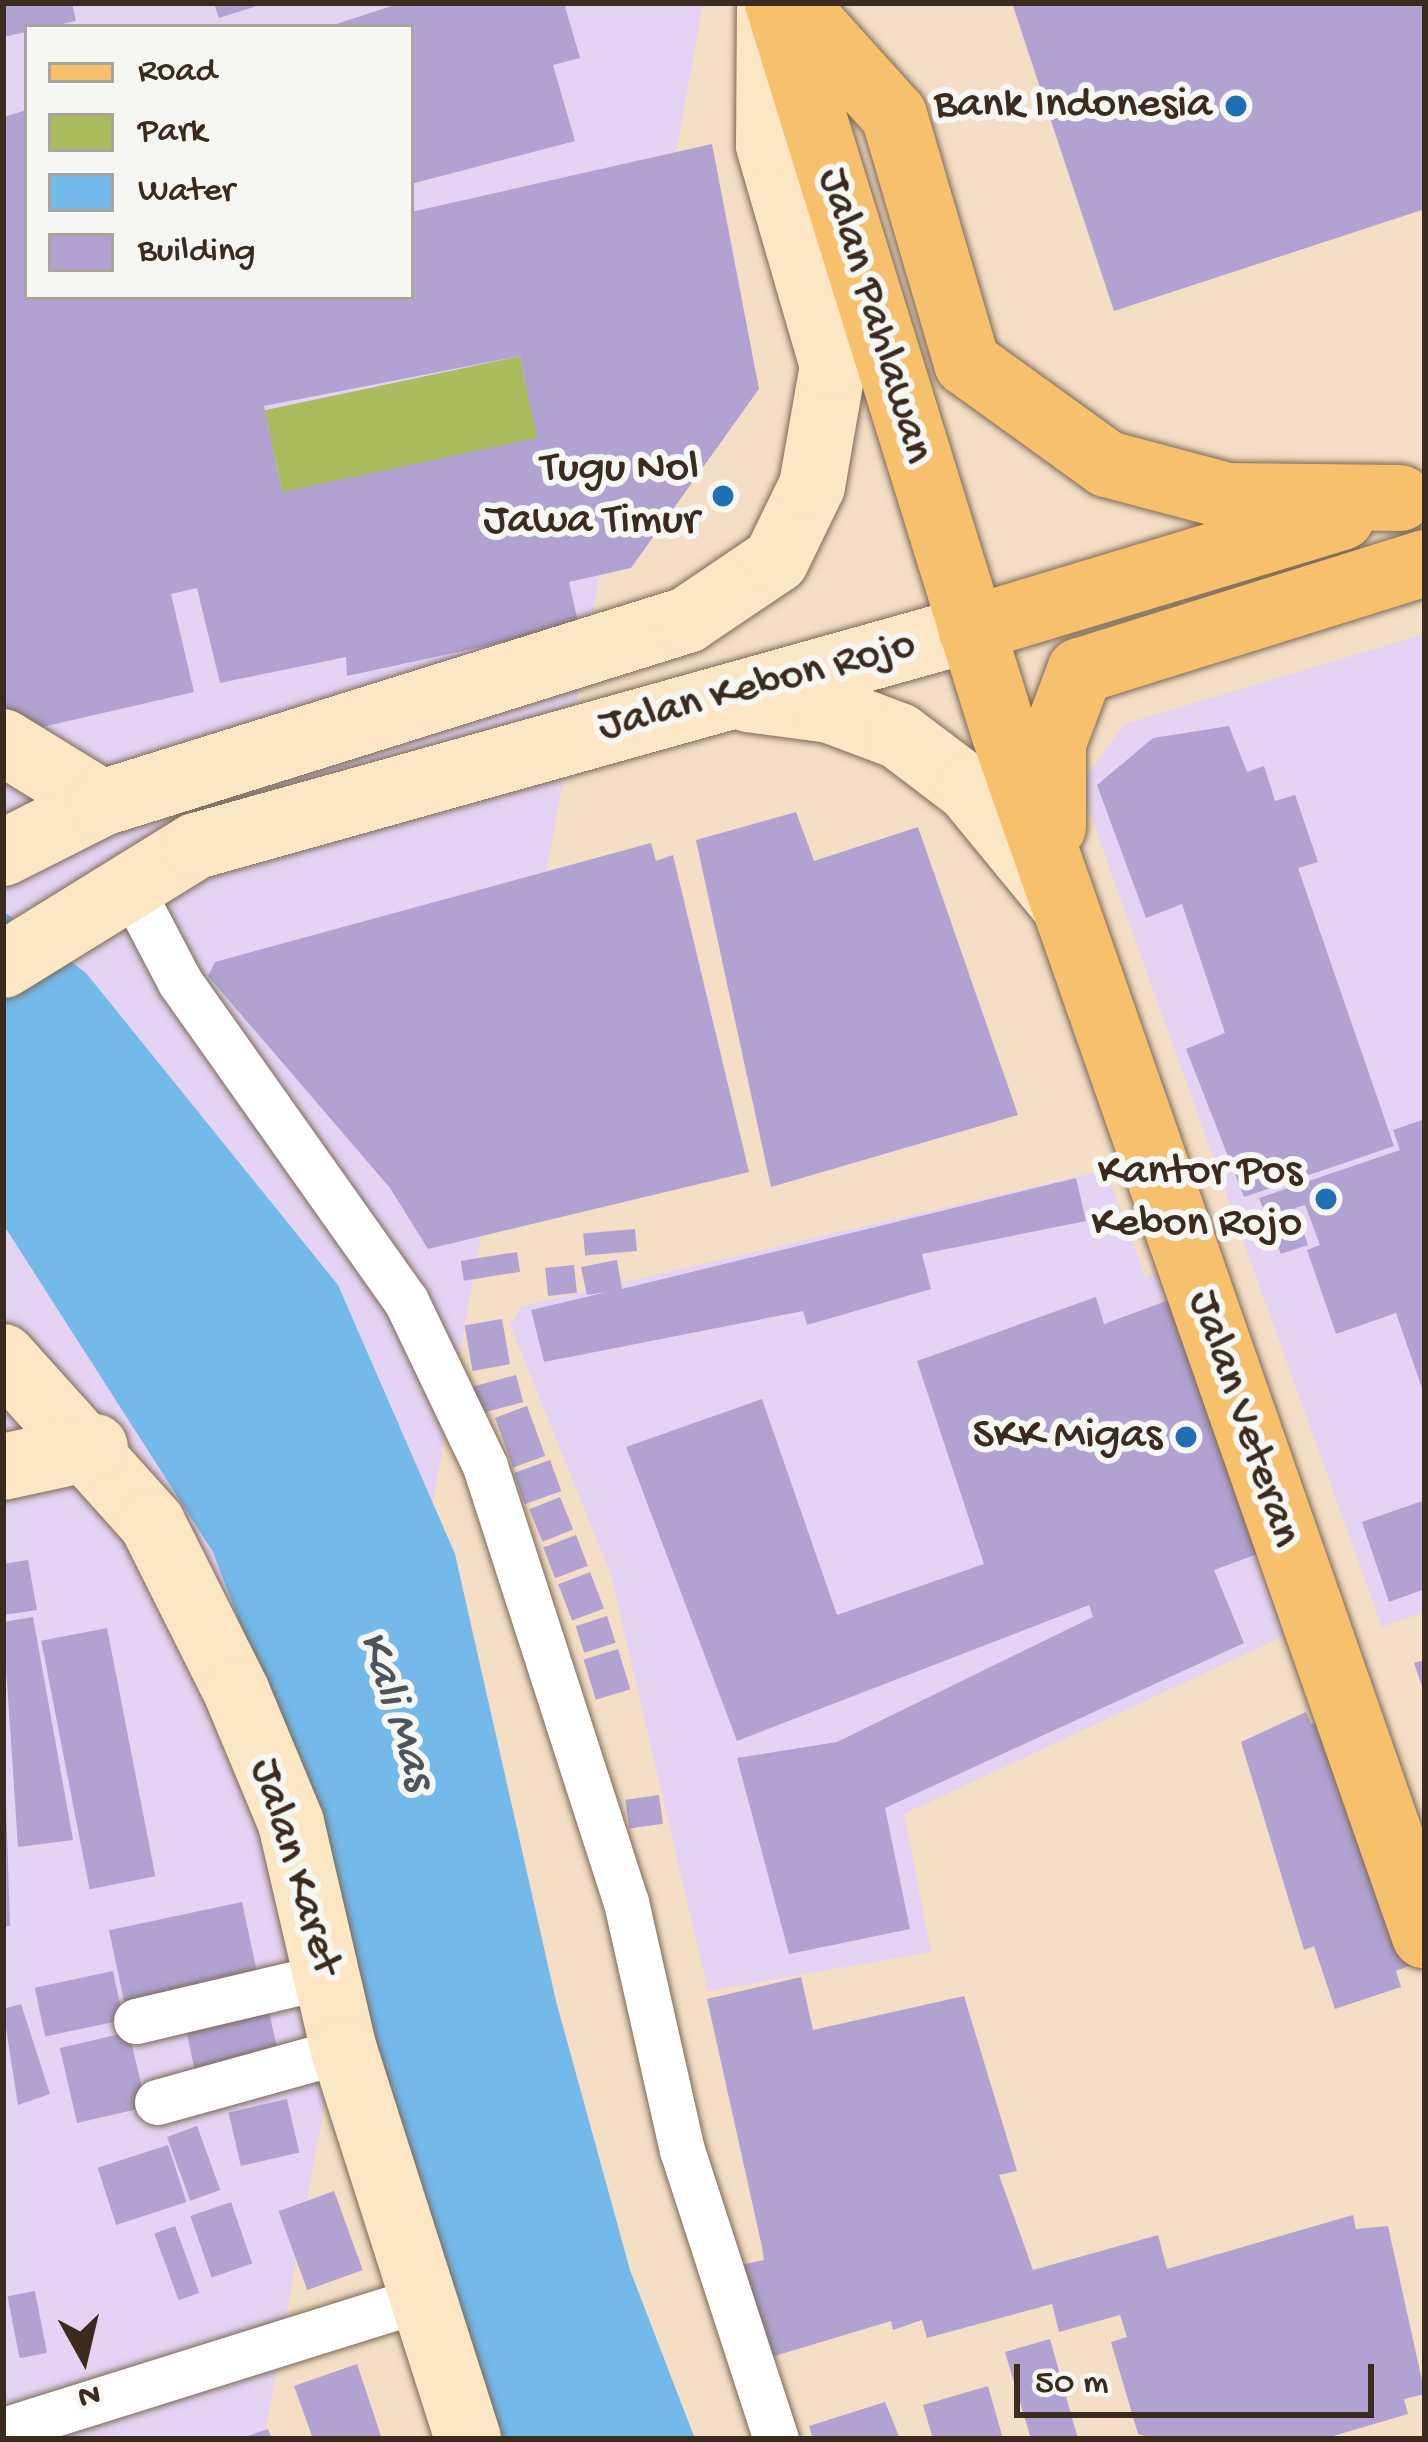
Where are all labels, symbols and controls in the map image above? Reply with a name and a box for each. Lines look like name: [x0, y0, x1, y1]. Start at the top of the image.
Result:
legend: [24, 24, 414, 300]
text: Road: [138, 51, 217, 94]
place label: Bank Indonesia: [934, 79, 1212, 133]
marker: Bank Indonesia: [1223, 93, 1249, 119]
text: Park: [138, 111, 207, 154]
street label: Jalan Pahlawan: [803, 162, 945, 470]
text: Water: [138, 171, 235, 214]
text: Building: [138, 231, 256, 274]
place label: Tugu Nol Jawa Timur: [484, 443, 699, 549]
marker: Tugu Nol Jawa Timur: [710, 483, 736, 509]
street label: Jalan Kebon Rojo: [592, 619, 922, 755]
place label: Kantor Pos Kebon Rojo: [1091, 1146, 1302, 1252]
marker: Kantor Pos Kebon Rojo: [1313, 1186, 1339, 1212]
street label: Jalan Veteran: [1174, 1284, 1312, 1554]
place label: SKK Migas: [973, 1410, 1162, 1464]
marker: SKK Migas: [1173, 1424, 1199, 1450]
water label: Kali Mas: [341, 1625, 447, 1797]
street label: Jalan Karet: [236, 1752, 352, 1982]
north arrow: [24, 2298, 144, 2418]
scale bar: [1020, 2340, 1380, 2414]
text: 50 m: [1035, 2363, 1108, 2406]
text: N: [76, 2373, 102, 2414]

